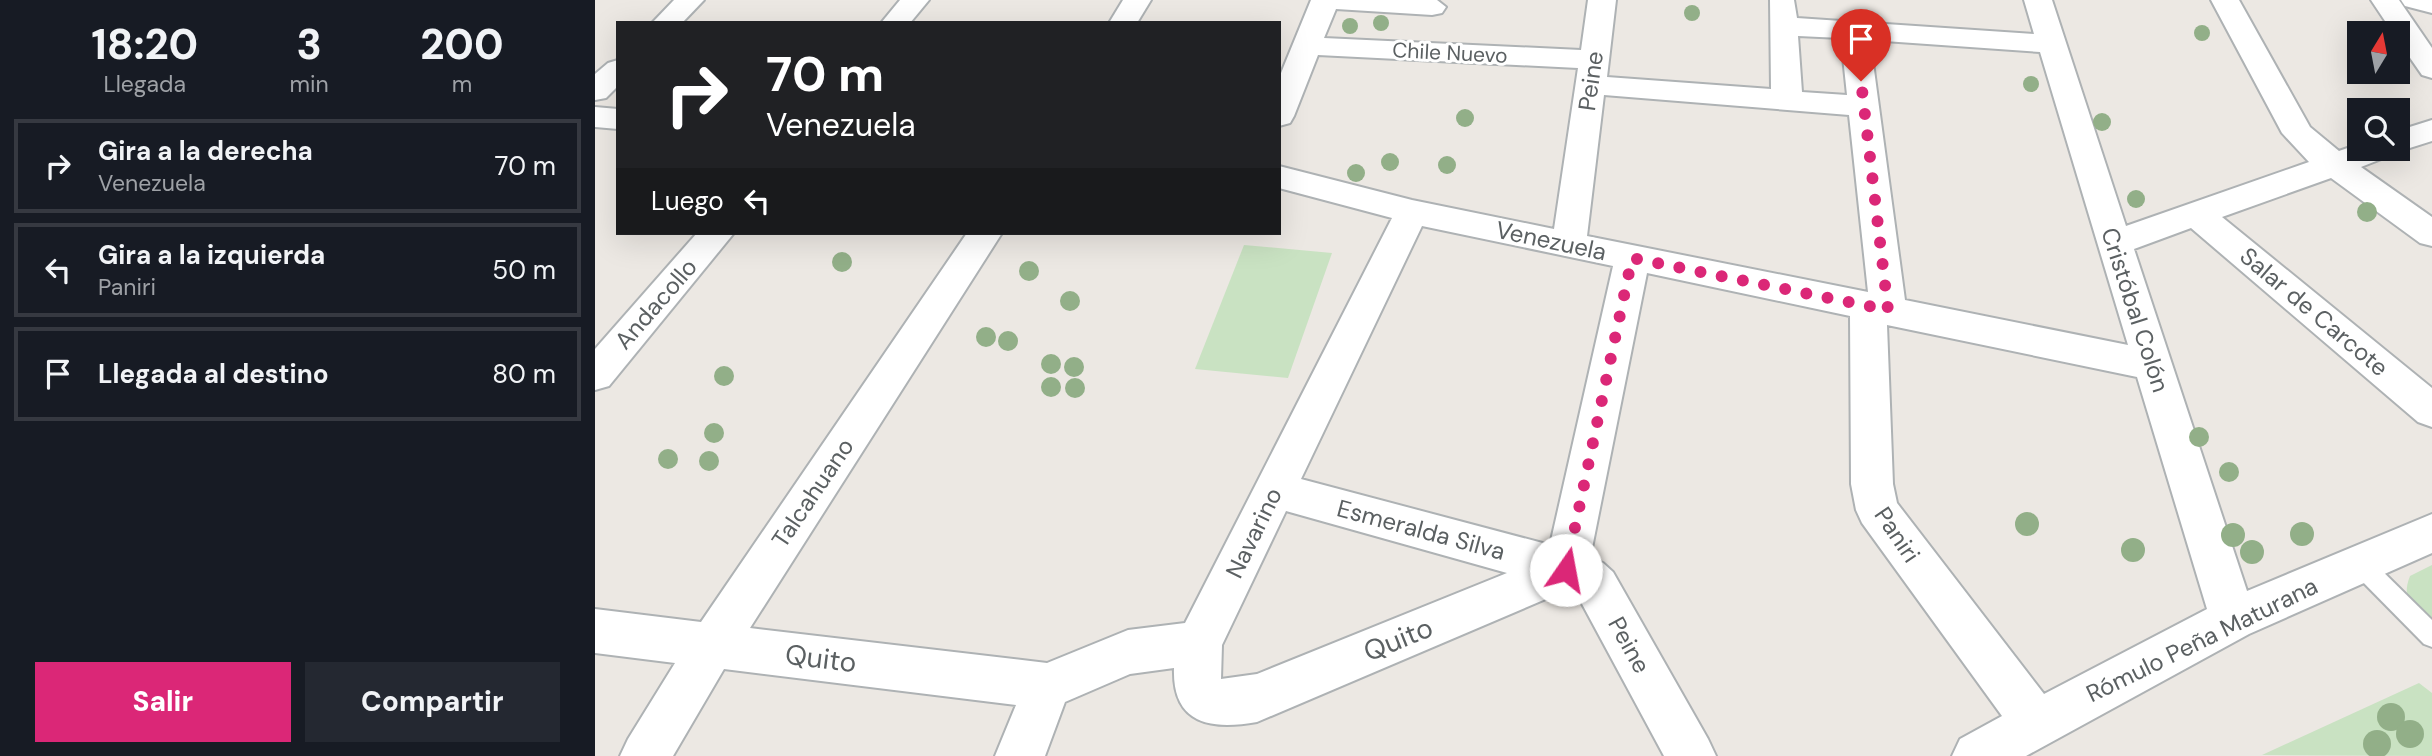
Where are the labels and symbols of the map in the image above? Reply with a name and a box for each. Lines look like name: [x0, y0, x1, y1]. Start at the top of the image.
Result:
pin: [1831, 9, 1891, 81]
north arrow: [2347, 21, 2410, 84]
street label: Chile Nuevo: [1392, 36, 1508, 70]
street label: Peine: [1571, 49, 1610, 113]
street label: Venezuela: [1493, 214, 1609, 267]
street label: Cristóbal Colón: [2094, 224, 2177, 396]
street label: Salar de Carcote: [2234, 240, 2395, 383]
street label: Andacollo: [608, 252, 704, 356]
street label: Talcahuano: [765, 432, 861, 553]
street label: Navarino: [1218, 482, 1289, 583]
street label: Esmeralda Silva: [1334, 492, 1508, 567]
street label: Paniri: [1868, 501, 1927, 569]
position arrow: [1529, 533, 1603, 607]
street label: Rómulo Peña Maturana: [2081, 570, 2323, 709]
street label: Quito: [1358, 609, 1438, 670]
street label: Peine: [1601, 611, 1658, 679]
street label: Quito: [783, 636, 859, 681]

